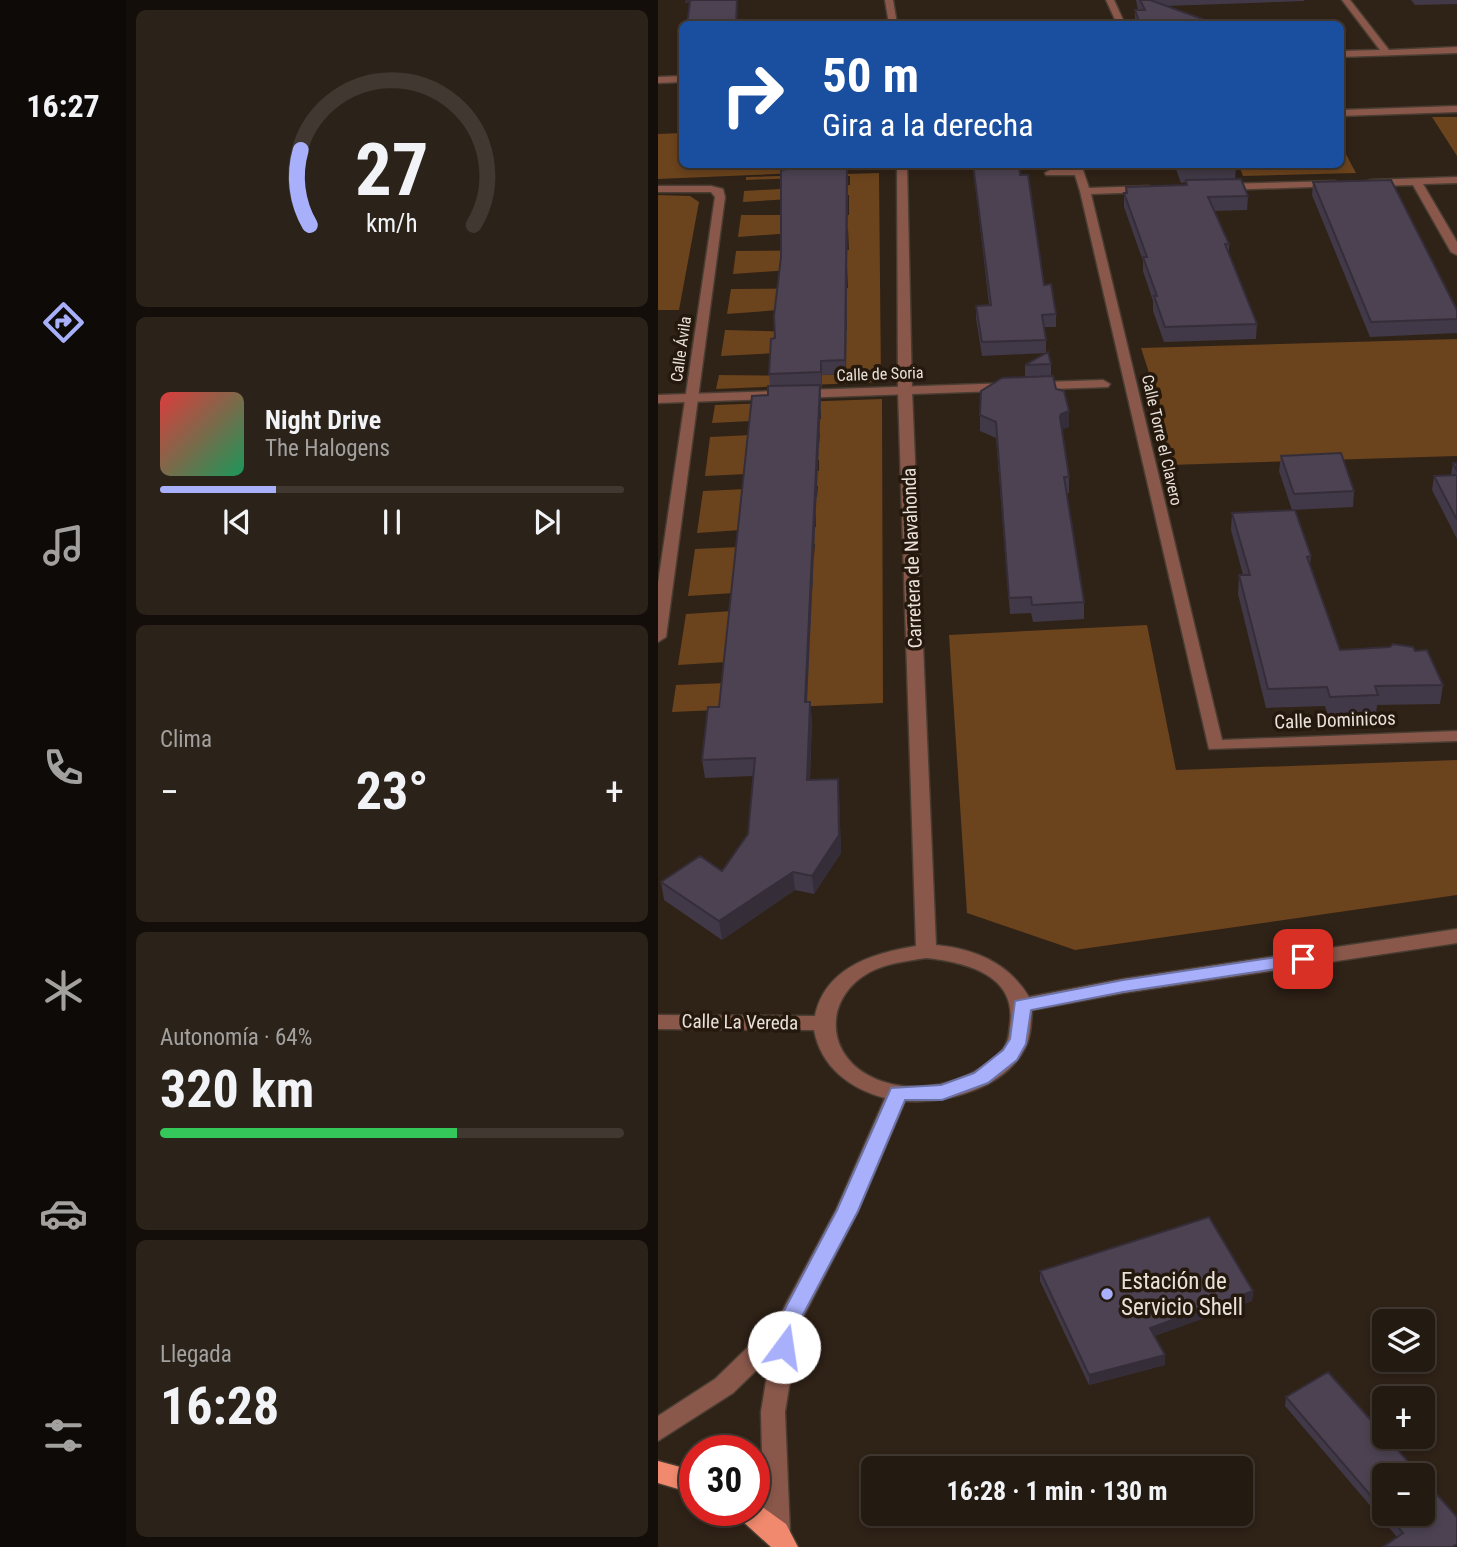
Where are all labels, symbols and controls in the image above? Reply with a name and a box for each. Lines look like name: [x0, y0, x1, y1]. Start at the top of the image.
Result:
text: 50 m: [822, 47, 919, 104]
icon: right: [707, 49, 798, 140]
text: 16:27: [26, 87, 100, 125]
text: Gira a la derecha: [822, 106, 1034, 144]
text: 27: [355, 127, 429, 213]
text: km/h: [366, 209, 418, 238]
icon: directions: [39, 298, 88, 347]
street label: Calle Ávila: [667, 315, 695, 383]
street label: Calle de Soria: [836, 363, 924, 385]
street label: Calle Torre el Clavero: [1138, 373, 1186, 507]
text: Night Drive: [265, 405, 381, 435]
text: The Halogens: [265, 435, 390, 462]
street label: Carretera de Navahonda: [897, 467, 927, 649]
icon: previous: [218, 503, 256, 541]
icon: pause: [373, 503, 411, 541]
icon: next: [528, 503, 566, 541]
icon: music: [39, 521, 88, 570]
street label: Calle Dominicos: [1274, 706, 1396, 734]
text: Clima: [160, 726, 212, 753]
icon: phone: [39, 743, 88, 792]
text: 23°: [356, 761, 428, 822]
text: −: [160, 770, 179, 814]
text: +: [605, 770, 624, 814]
pin: [1273, 929, 1333, 989]
icon: arrive: [1284, 940, 1322, 978]
icon: climate: [39, 966, 88, 1015]
street label: Calle La Vereda: [682, 1009, 798, 1035]
text: Autonomía · 64%: [160, 1024, 312, 1051]
text: 320 km: [160, 1059, 314, 1120]
icon: car: [39, 1189, 88, 1238]
place label: Estación de Servicio Shell: [1121, 1268, 1243, 1321]
marker: Estación de Servicio Shell: [1099, 1286, 1115, 1302]
map controls: [1372, 1309, 1435, 1526]
button: layers: [1372, 1309, 1435, 1372]
position arrow: [747, 1310, 821, 1384]
text: Llegada: [160, 1341, 232, 1368]
text: 16:28: [160, 1376, 279, 1437]
button: +: [1372, 1386, 1435, 1449]
icon: filters: [39, 1411, 88, 1460]
speed limit sign: 30: [679, 1435, 770, 1526]
button: −: [1372, 1463, 1435, 1526]
text: 16:28 · 1 min · 130 m: [947, 1476, 1167, 1506]

